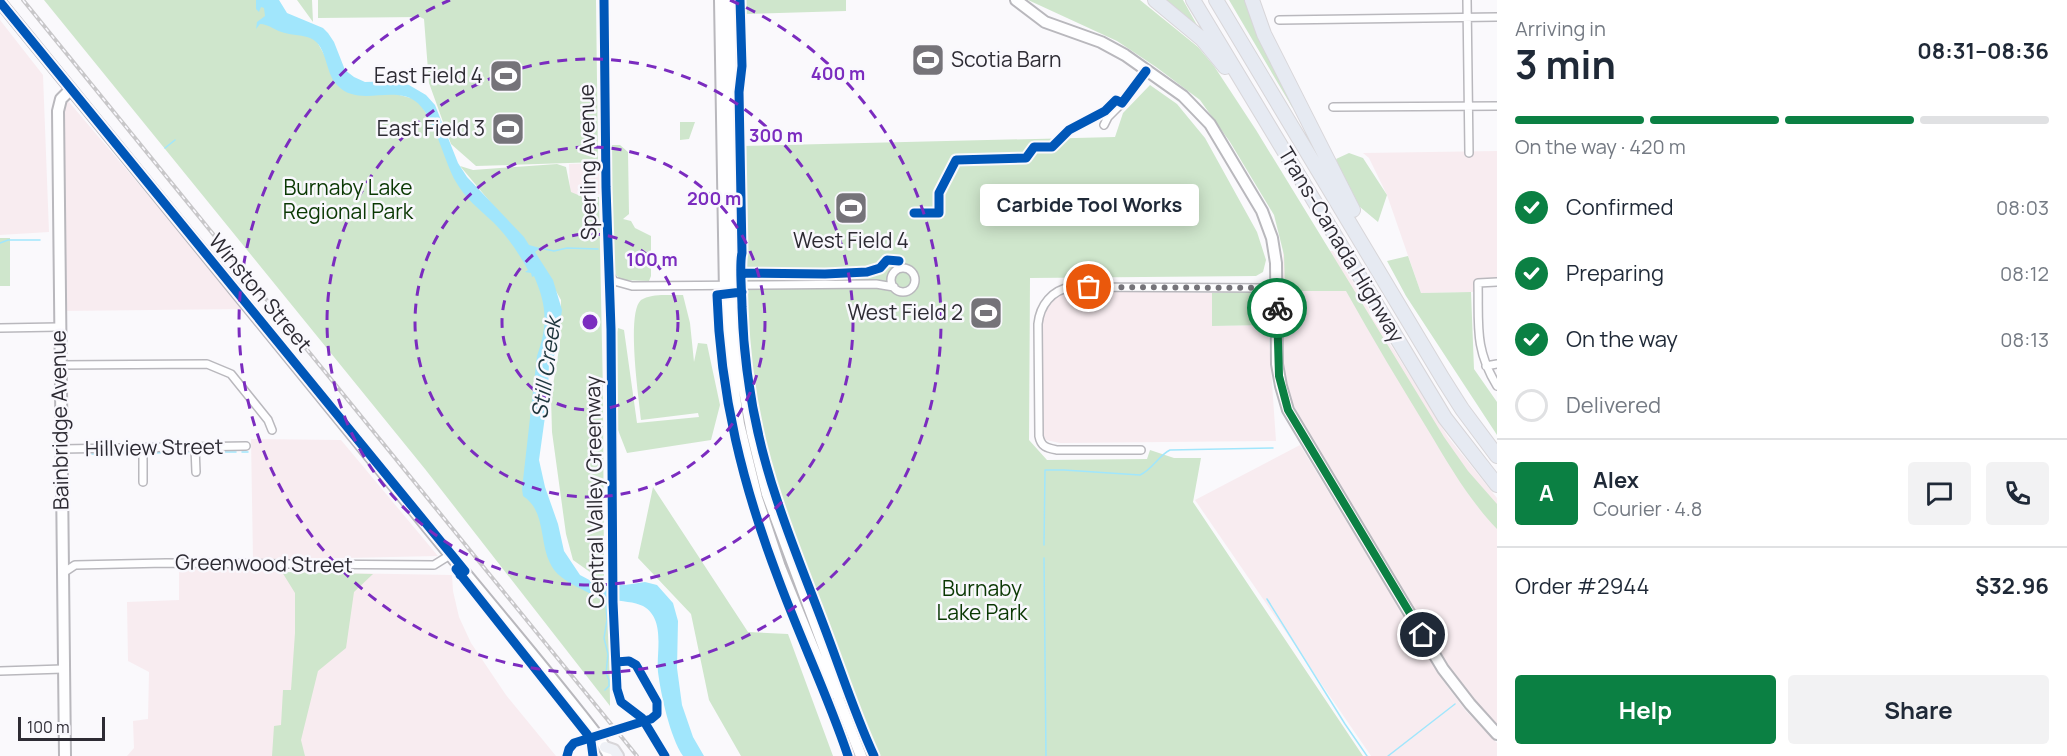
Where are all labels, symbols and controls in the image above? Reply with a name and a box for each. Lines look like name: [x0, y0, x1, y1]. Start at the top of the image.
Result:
text: Arriving in: [1515, 15, 1606, 42]
text: 08:31–08:36: [1917, 36, 2049, 66]
text: 3 min: [1515, 37, 1616, 91]
sports icon: Scotia Barn: [910, 42, 946, 78]
place label: Scotia Barn: [951, 45, 1061, 73]
sports icon: East Field 4: [488, 58, 524, 94]
place label: East Field 4: [374, 61, 483, 89]
text: 400 m: [811, 61, 865, 85]
street label: Sperling Avenue: [572, 84, 602, 240]
sports icon: East Field 3: [490, 111, 526, 147]
place label: East Field 3: [377, 114, 485, 142]
text: 300 m: [749, 123, 803, 147]
text: On the way · 420 m: [1515, 133, 1686, 160]
street label: Trans-Canada Highway: [1272, 141, 1411, 348]
park label: Burnaby Lake Regional Park: [283, 173, 414, 225]
callout: Carbide Tool Works: [980, 185, 1198, 227]
text: 200 m: [687, 186, 741, 210]
sports icon: West Field 4: [833, 190, 869, 226]
text: Carbide Tool Works: [997, 191, 1182, 218]
icon: check: [1515, 191, 1548, 224]
text: Confirmed: [1566, 192, 1674, 222]
text: 08:03: [1996, 194, 2049, 221]
place label: West Field 4: [793, 226, 909, 254]
street label: Winston Street: [203, 227, 319, 357]
text: 100 m: [626, 247, 678, 271]
icon: check: [1515, 257, 1548, 290]
text: Preparing: [1566, 258, 1664, 288]
text: 08:12: [2000, 260, 2049, 287]
pin: [1063, 261, 1114, 312]
icon: bag: [1072, 270, 1105, 303]
courier: [1247, 278, 1307, 338]
icon: bike: [1261, 292, 1294, 325]
sports icon: West Field 2: [968, 295, 1004, 331]
place label: West Field 2: [847, 298, 963, 326]
water label: Still Creek: [524, 312, 568, 421]
centre of rings: [580, 312, 600, 332]
icon: check: [1515, 323, 1548, 356]
text: On the way: [1566, 324, 1678, 354]
text: 08:13: [2000, 326, 2049, 353]
street label: Bainbridge Avenue: [43, 330, 75, 510]
street label: Central Valley Greenway: [578, 375, 610, 609]
text: Delivered: [1566, 390, 1661, 420]
street label: Hillview Street: [84, 432, 223, 462]
button: chat: [1908, 462, 1971, 525]
button: phone: [1986, 462, 2049, 525]
text: Alex: [1593, 465, 1639, 495]
text: A: [1539, 478, 1554, 508]
text: Courier · 4.8: [1593, 495, 1702, 522]
street label: Greenwood Street: [175, 547, 353, 579]
text: Order #2944: [1515, 571, 1649, 601]
text: $32.96: [1975, 571, 2049, 601]
park label: Burnaby Lake Park: [937, 574, 1028, 626]
pin: [1397, 609, 1448, 660]
icon: home: [1406, 618, 1439, 651]
button: Help: [1515, 675, 1776, 744]
button: Share: [1788, 675, 2049, 744]
scale bar: [18, 714, 105, 742]
text: 100 m: [27, 716, 70, 738]

